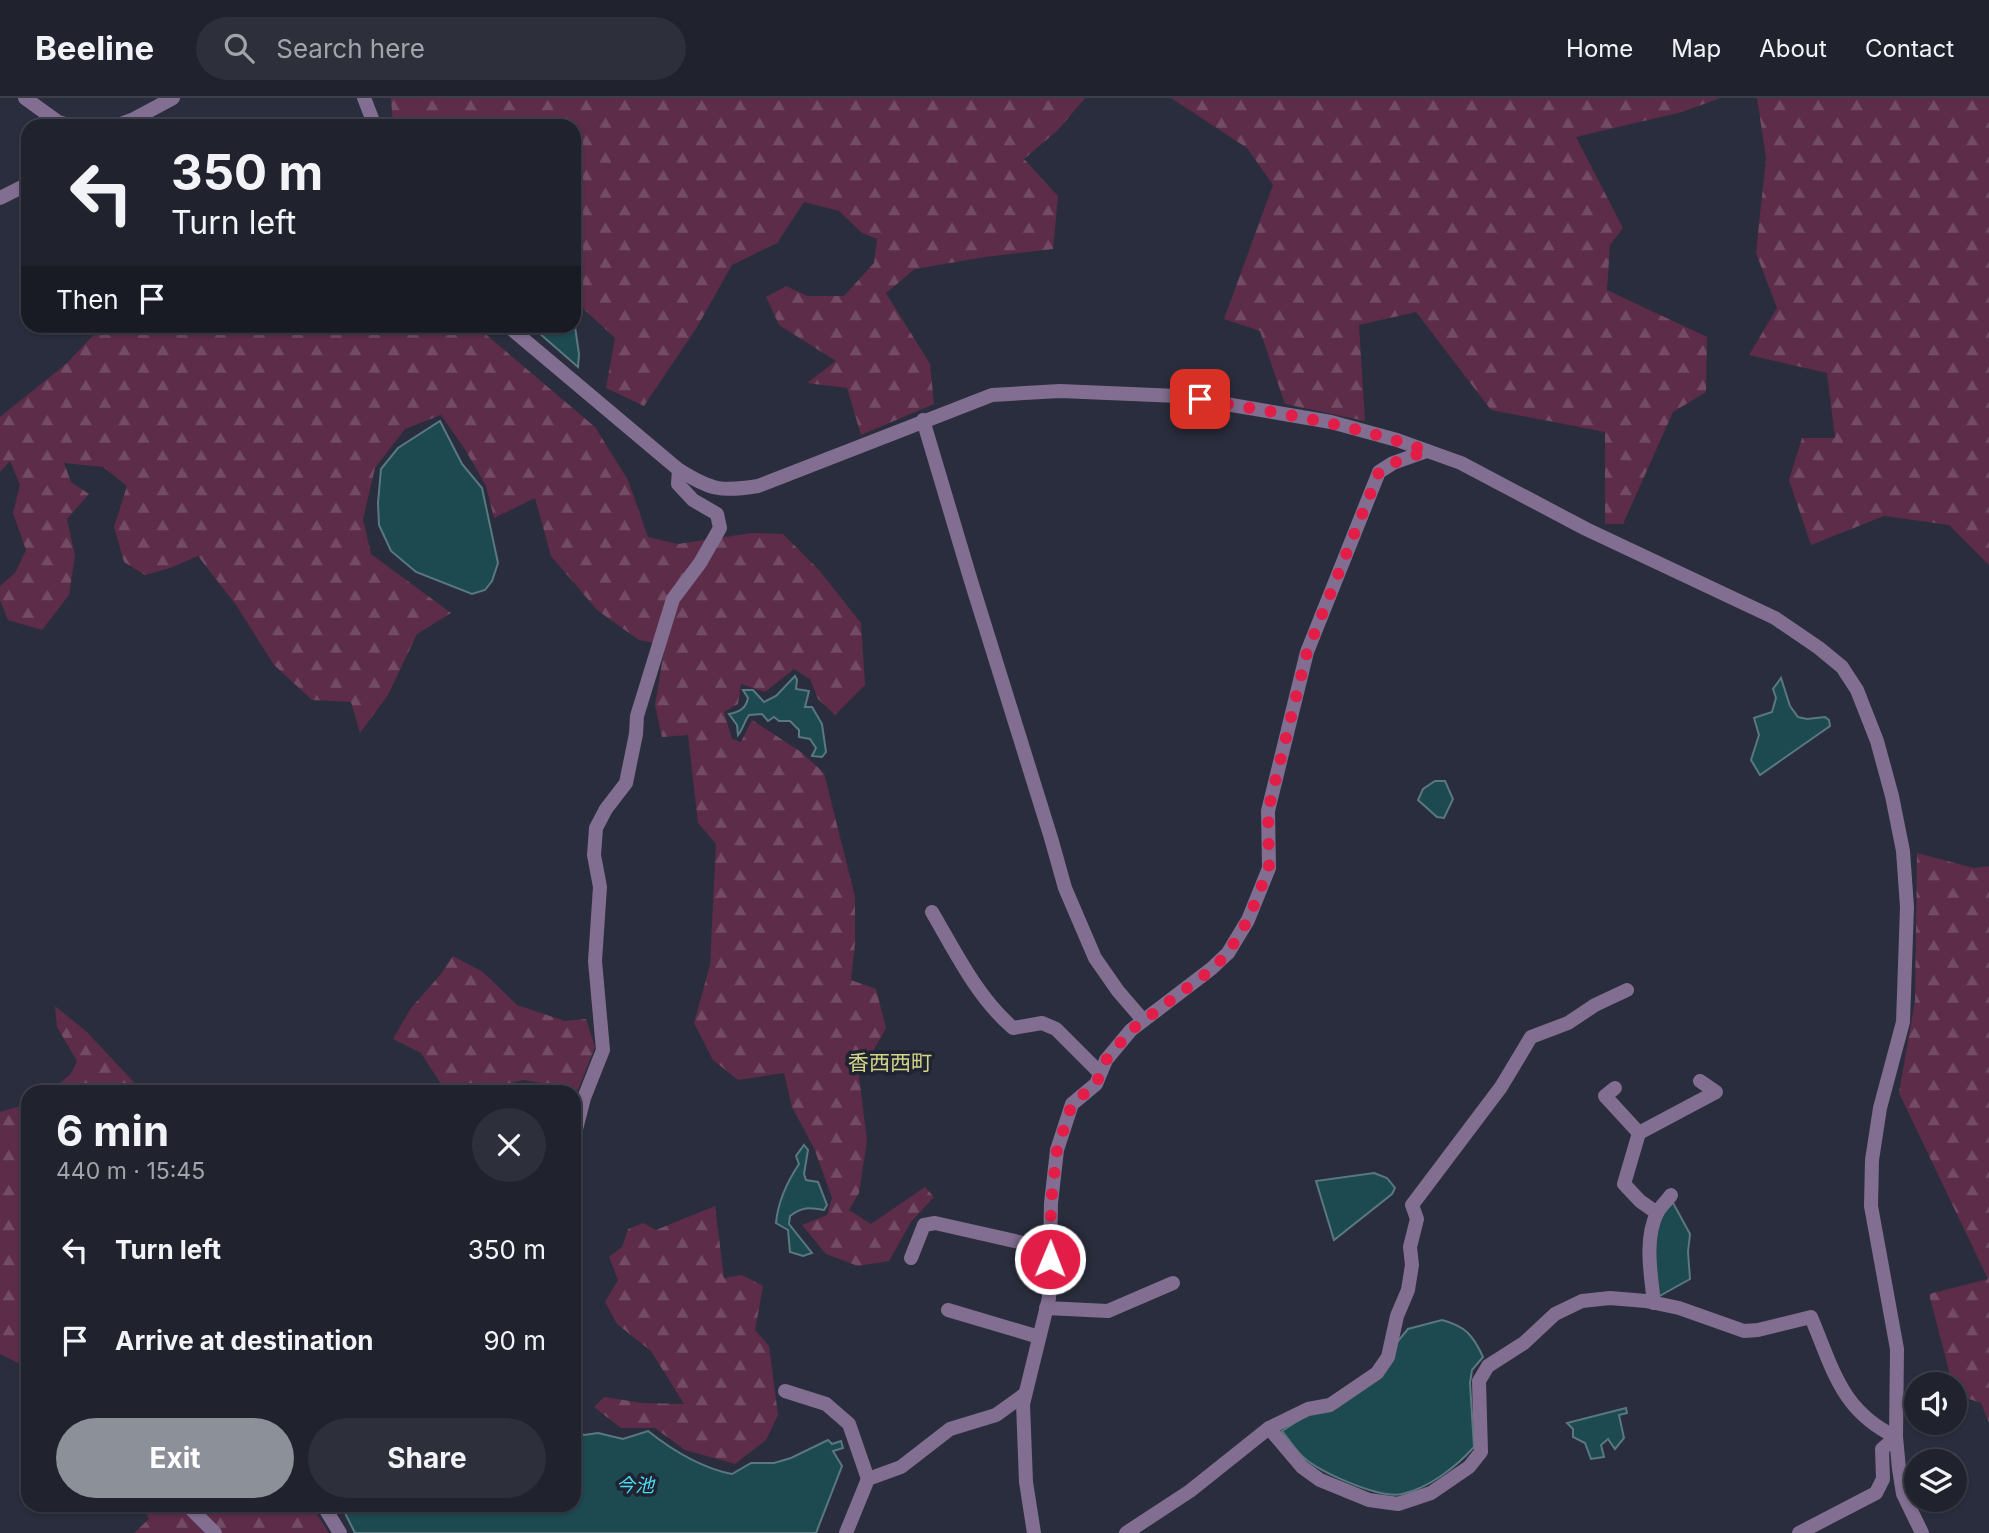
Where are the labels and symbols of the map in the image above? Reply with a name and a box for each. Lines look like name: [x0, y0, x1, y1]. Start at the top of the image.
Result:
pin: [1170, 369, 1230, 429]
district label: 香西西町: [848, 1050, 932, 1075]
position arrow: [1013, 1222, 1087, 1296]
water label: 今池: [616, 1474, 656, 1497]

